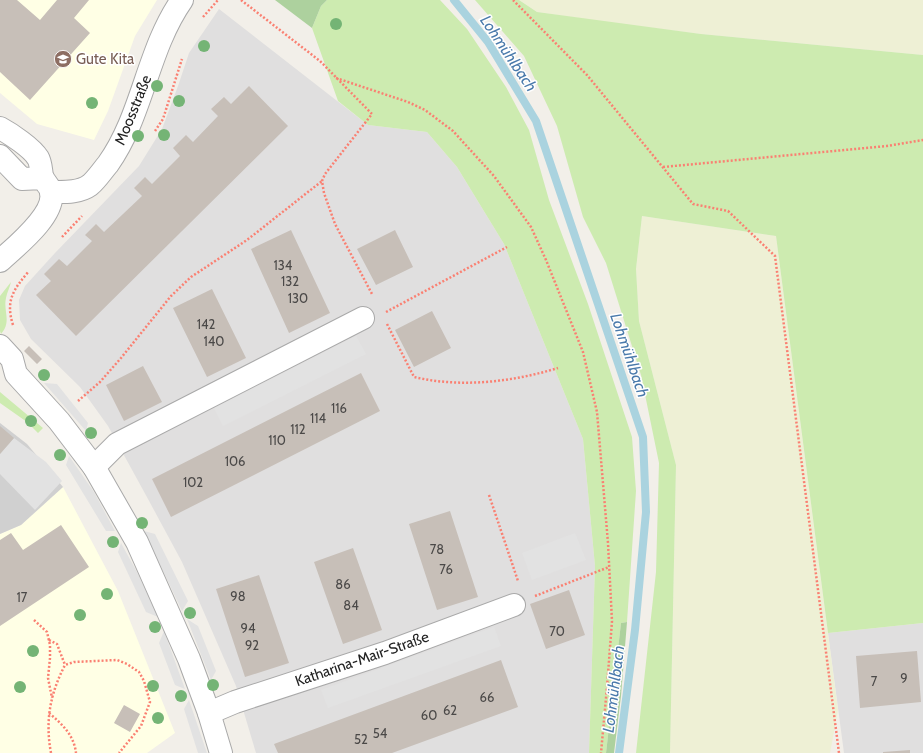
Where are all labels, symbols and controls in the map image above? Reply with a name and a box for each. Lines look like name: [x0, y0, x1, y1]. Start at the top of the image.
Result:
water label: Lohmühlbach: [476, 12, 541, 95]
school or university icon: Gute Kita: [53, 49, 73, 69]
place label: Gute Kita: [76, 50, 135, 68]
street label: Moosstraße: [111, 72, 155, 148]
house number: 134: [274, 257, 293, 273]
house number: 132: [281, 273, 299, 289]
house number: 130: [288, 290, 308, 306]
water label: Lohmühlbach: [606, 311, 653, 400]
house number: 142: [197, 316, 215, 332]
house number: 140: [204, 333, 224, 349]
house number: 116: [331, 400, 347, 416]
house number: 114: [310, 410, 326, 426]
house number: 112: [290, 421, 306, 437]
house number: 110: [268, 432, 286, 448]
house number: 106: [225, 453, 245, 469]
house number: 102: [183, 474, 203, 490]
house number: 78: [430, 541, 444, 557]
house number: 76: [439, 561, 453, 577]
house number: 86: [335, 576, 351, 592]
house number: 98: [230, 588, 246, 604]
house number: 17: [17, 589, 28, 605]
house number: 84: [343, 597, 359, 613]
house number: 94: [241, 620, 256, 636]
house number: 70: [549, 623, 565, 639]
street label: Katharina-Mair-Straße: [293, 628, 432, 690]
house number: 92: [245, 637, 259, 653]
water label: Lohmühlbach: [599, 644, 628, 734]
house number: 9: [900, 670, 908, 686]
house number: 7: [871, 673, 878, 689]
house number: 66: [480, 689, 494, 705]
house number: 62: [443, 702, 457, 718]
house number: 60: [421, 707, 437, 723]
house number: 54: [373, 725, 388, 741]
house number: 52: [354, 731, 368, 747]

